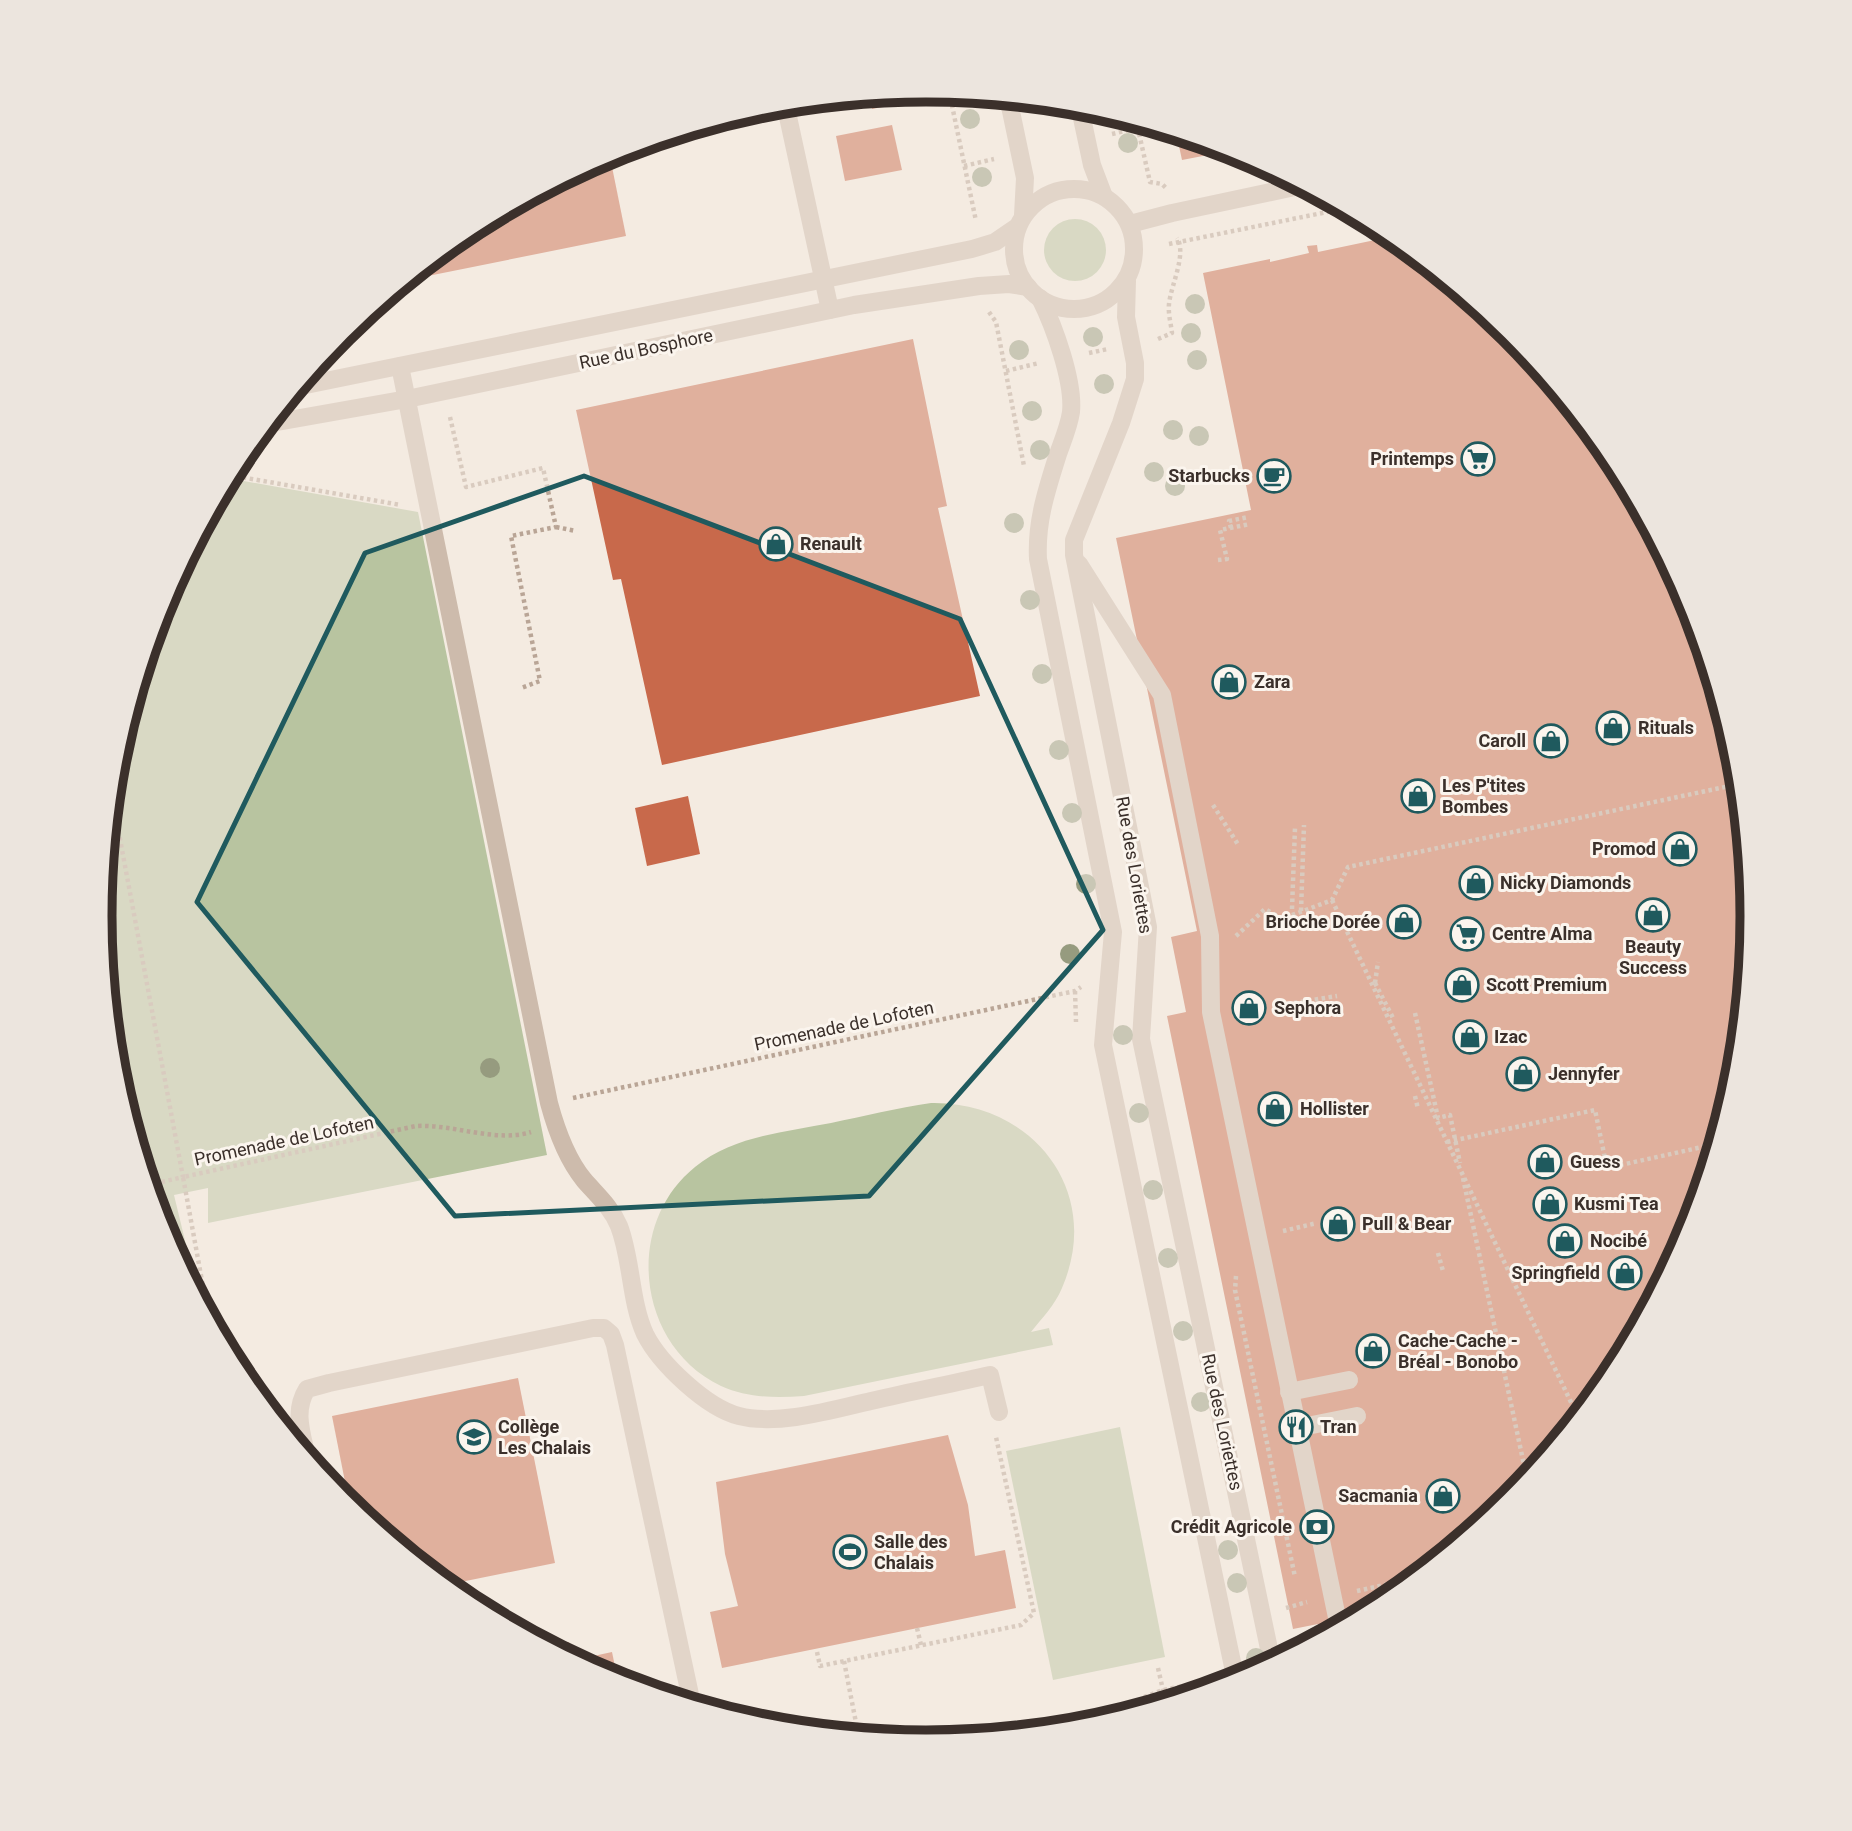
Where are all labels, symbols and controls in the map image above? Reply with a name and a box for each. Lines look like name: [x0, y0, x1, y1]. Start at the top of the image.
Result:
street label: Rue du Bosphore: [577, 324, 715, 373]
supermarket icon: Printemps: [1459, 440, 1497, 478]
place label: Printemps: [1370, 448, 1454, 469]
cafe icon: Starbucks: [1255, 457, 1293, 495]
place label: Starbucks: [1168, 465, 1250, 486]
shop icon: Renault: [757, 525, 795, 563]
place label: Renault: [800, 533, 862, 554]
shop icon: Zara: [1210, 663, 1248, 701]
place label: Zara: [1254, 671, 1291, 692]
shop icon: Rituals: [1594, 709, 1632, 747]
place label: Rituals: [1638, 717, 1694, 738]
shop icon: Caroll: [1532, 722, 1570, 760]
place label: Caroll: [1479, 730, 1526, 751]
place label: Les P'tites Bombes: [1442, 775, 1526, 817]
shop icon: Les P'tites Bombes: [1399, 777, 1437, 815]
street label: Rue des Loriettes: [1112, 795, 1157, 935]
shop icon: Promod: [1661, 830, 1699, 868]
place label: Promod: [1592, 838, 1656, 859]
shop icon: Nicky Diamonds: [1457, 864, 1495, 902]
place label: Nicky Diamonds: [1500, 872, 1631, 893]
shop icon: Beauty Success: [1634, 896, 1672, 934]
shop icon: Brioche Dorée: [1385, 903, 1423, 941]
place label: Brioche Dorée: [1266, 911, 1380, 932]
supermarket icon: Centre Alma: [1448, 915, 1486, 953]
place label: Centre Alma: [1492, 923, 1593, 944]
place label: Beauty Success: [1619, 936, 1687, 978]
shop icon: Scott Premium: [1443, 966, 1481, 1004]
place label: Scott Premium: [1486, 974, 1607, 995]
shop icon: Sephora: [1230, 989, 1268, 1027]
street label: Promenade de Lofoten: [752, 996, 935, 1055]
place label: Sephora: [1274, 997, 1341, 1018]
shop icon: Izac: [1451, 1018, 1489, 1056]
place label: Izac: [1494, 1026, 1527, 1047]
shop icon: Jennyfer: [1504, 1055, 1542, 1093]
place label: Jennyfer: [1548, 1063, 1620, 1084]
shop icon: Hollister: [1256, 1090, 1294, 1128]
place label: Hollister: [1300, 1098, 1369, 1119]
street label: Promenade de Lofoten: [192, 1111, 375, 1170]
shop icon: Guess: [1526, 1143, 1564, 1181]
place label: Guess: [1570, 1151, 1621, 1172]
shop icon: Kusmi Tea: [1531, 1185, 1569, 1223]
place label: Kusmi Tea: [1574, 1193, 1659, 1214]
shop icon: Pull & Bear: [1319, 1205, 1357, 1243]
place label: Pull & Bear: [1362, 1213, 1452, 1234]
shop icon: Nocibé: [1546, 1222, 1584, 1260]
place label: Nocibé: [1590, 1230, 1647, 1251]
shop icon: Springfield: [1606, 1254, 1644, 1292]
place label: Springfield: [1511, 1262, 1600, 1283]
place label: Cache-Cache - Bréal - Bonobo: [1398, 1330, 1518, 1372]
shop icon: Cache-Cache - Bréal - Bonobo: [1354, 1332, 1392, 1370]
street label: Rue des Loriettes: [1198, 1352, 1247, 1492]
restaurant icon: Tran: [1277, 1408, 1315, 1446]
place label: Collège Les Chalais: [498, 1416, 591, 1458]
place label: Tran: [1320, 1416, 1357, 1437]
school or university icon: Collège Les Chalais: [455, 1418, 493, 1456]
shop icon: Sacmania: [1424, 1477, 1462, 1515]
place label: Sacmania: [1338, 1485, 1418, 1506]
bank icon: Crédit Agricole: [1298, 1508, 1336, 1546]
place label: Crédit Agricole: [1171, 1516, 1292, 1537]
place label: Salle des Chalais: [874, 1531, 948, 1573]
sports icon: Salle des Chalais: [831, 1533, 869, 1571]

